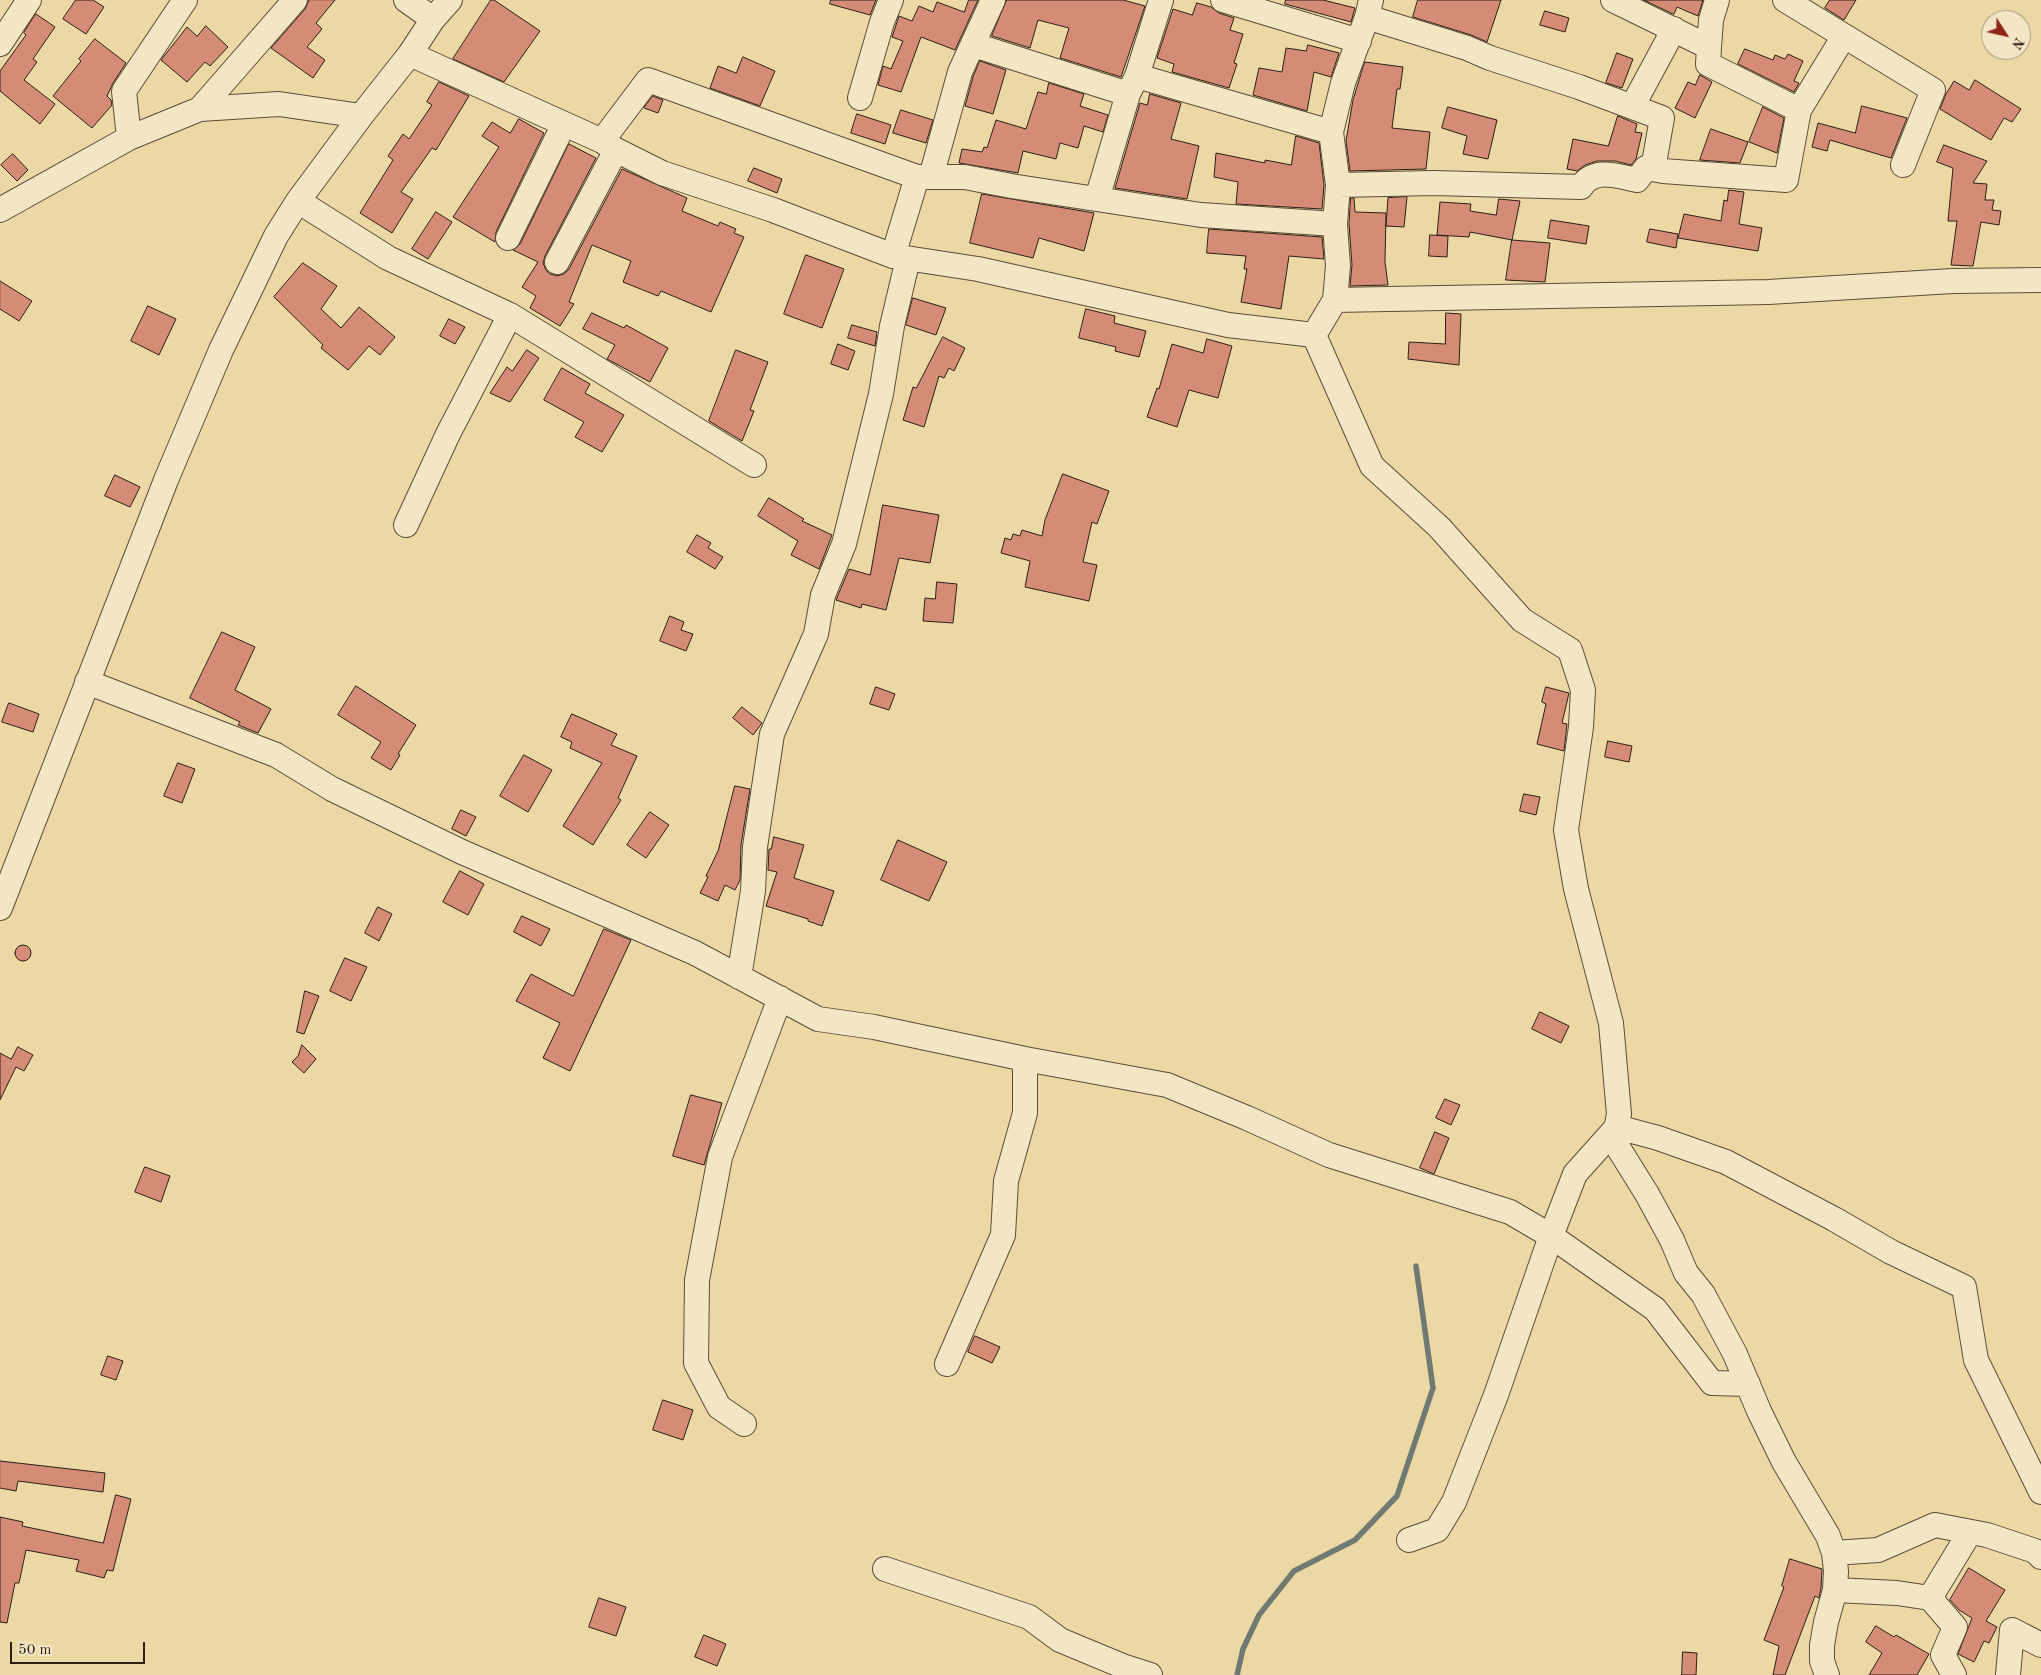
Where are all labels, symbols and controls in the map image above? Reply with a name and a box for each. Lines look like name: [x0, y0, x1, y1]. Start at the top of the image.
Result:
north arrow: [1981, 10, 2031, 60]
text: N: [2009, 35, 2026, 51]
scale bar: [12, 1632, 148, 1664]
text: 50 m: [18, 1643, 52, 1658]

